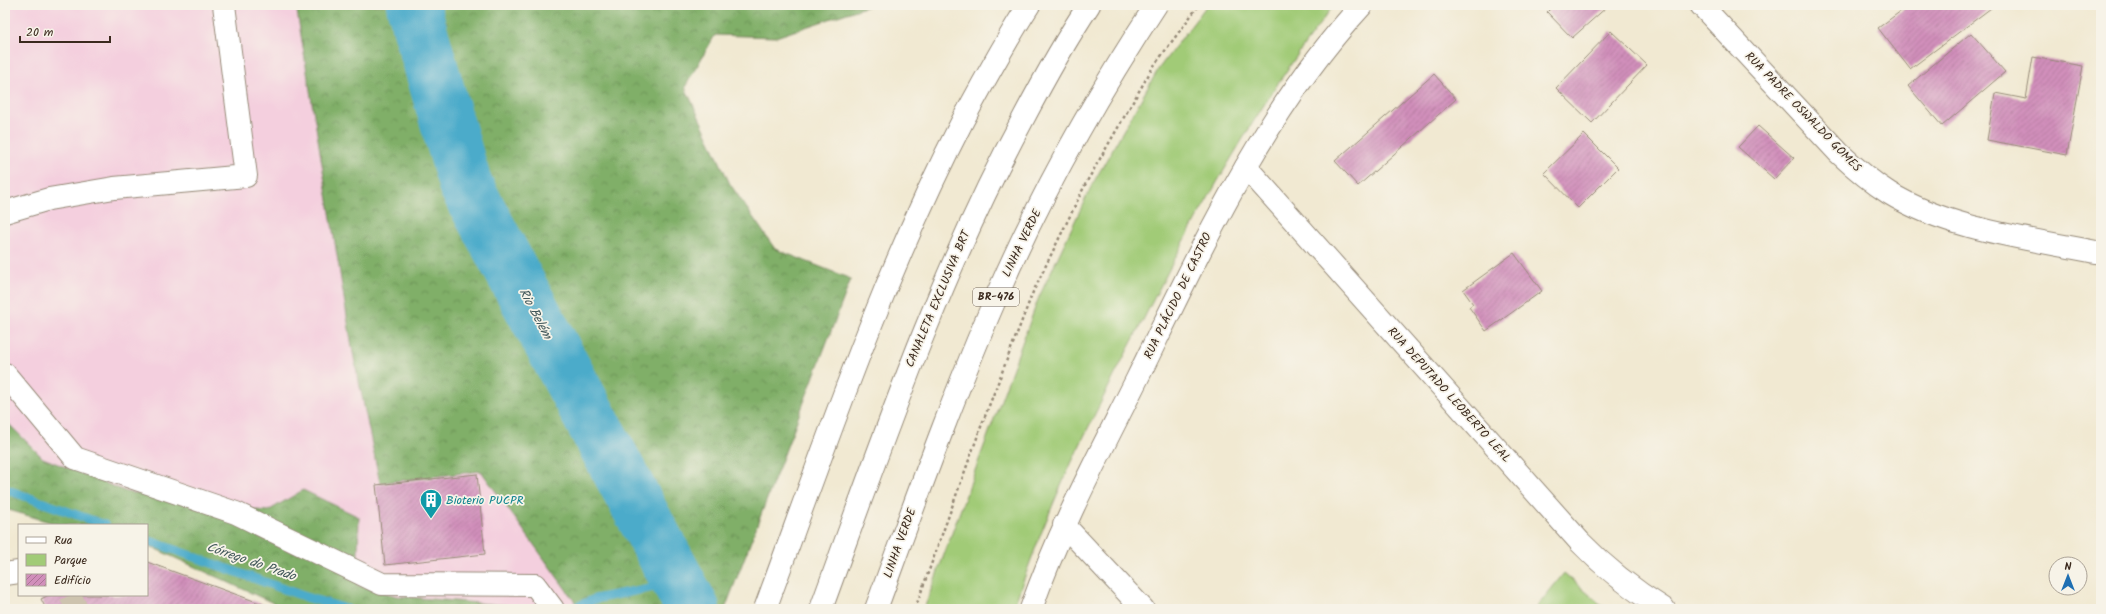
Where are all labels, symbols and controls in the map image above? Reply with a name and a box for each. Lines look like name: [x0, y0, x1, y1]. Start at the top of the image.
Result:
scale bar: [20, 18, 110, 44]
text: 20 m: [26, 23, 54, 42]
street label: RUA PADRE OSWALDO GOMES: [1740, 47, 1866, 177]
street label: LINHA VERDE: [997, 205, 1047, 280]
street label: CANALETA EXCLUSIVA BRT: [901, 226, 976, 370]
street label: RUA PLÁCIDO DE CASTRO: [1139, 229, 1217, 362]
water label: Rio Belém: [513, 285, 558, 345]
road number: BR-476: [973, 288, 1019, 306]
street label: RUA DEPUTADO LEOBERTO LEAL: [1383, 323, 1515, 467]
building icon: Bioterio PUCPR: [418, 487, 444, 520]
place label: Bioterio PUCPR: [446, 491, 523, 510]
street label: LINHA VERDE: [878, 504, 922, 581]
legend: [18, 524, 148, 596]
text: Rua: [54, 531, 73, 550]
water label: Córrego do Prado: [204, 537, 299, 587]
text: Parque: [54, 551, 88, 570]
north arrow: [2048, 556, 2088, 596]
text: N: [2065, 558, 2072, 576]
text: Edifício: [54, 571, 91, 590]

